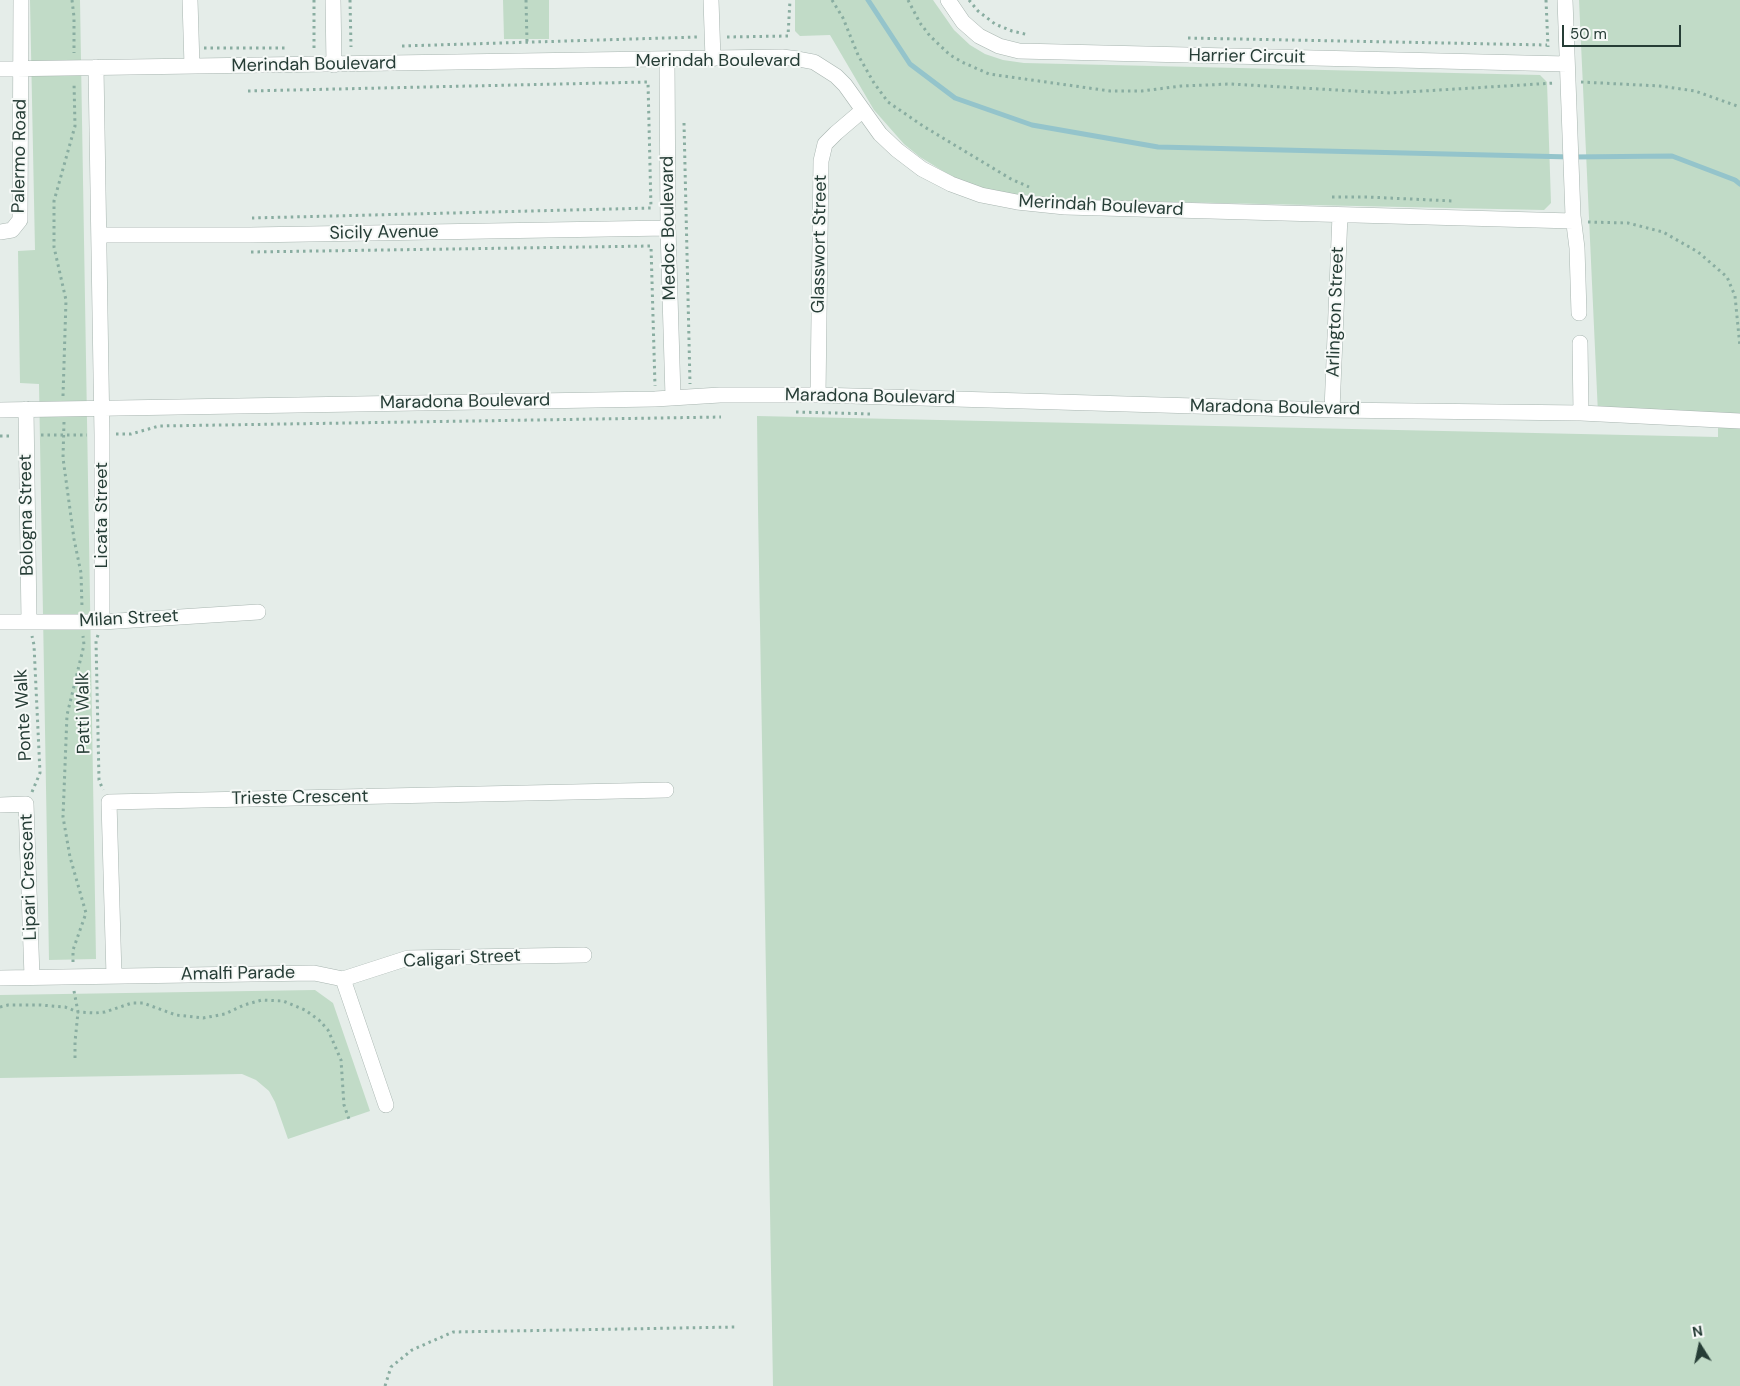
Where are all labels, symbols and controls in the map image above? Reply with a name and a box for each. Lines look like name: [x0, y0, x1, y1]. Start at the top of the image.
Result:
scale bar: [1565, 15, 1684, 47]
text: 50 m: [1570, 24, 1607, 44]
street label: Harrier Circuit: [1188, 45, 1306, 69]
street label: Merindah Boulevard: [635, 50, 801, 72]
street label: Merindah Boulevard: [231, 53, 397, 77]
street label: Palermo Road: [8, 99, 32, 213]
street label: Medoc Boulevard: [657, 156, 681, 300]
street label: Glasswort Street: [808, 174, 832, 314]
street label: Merindah Boulevard: [1018, 191, 1184, 221]
street label: Sicily Avenue: [329, 221, 439, 245]
street label: Arlington Street: [1323, 246, 1349, 378]
street label: Maradona Boulevard: [785, 385, 955, 409]
street label: Maradona Boulevard: [380, 390, 550, 414]
street label: Maradona Boulevard: [1190, 396, 1360, 420]
street label: Bologna Street: [15, 454, 39, 576]
street label: Licata Street: [91, 462, 113, 568]
street label: Milan Street: [79, 606, 179, 632]
street label: Ponte Walk: [11, 668, 37, 762]
street label: Patti Walk: [72, 672, 96, 754]
street label: Trieste Crescent: [231, 786, 369, 810]
street label: Lipari Crescent: [16, 813, 42, 941]
street label: Caligari Street: [403, 945, 521, 973]
street label: Amalfi Parade: [181, 962, 295, 986]
north arrow: [1675, 1321, 1725, 1371]
text: N: [1691, 1321, 1704, 1341]

